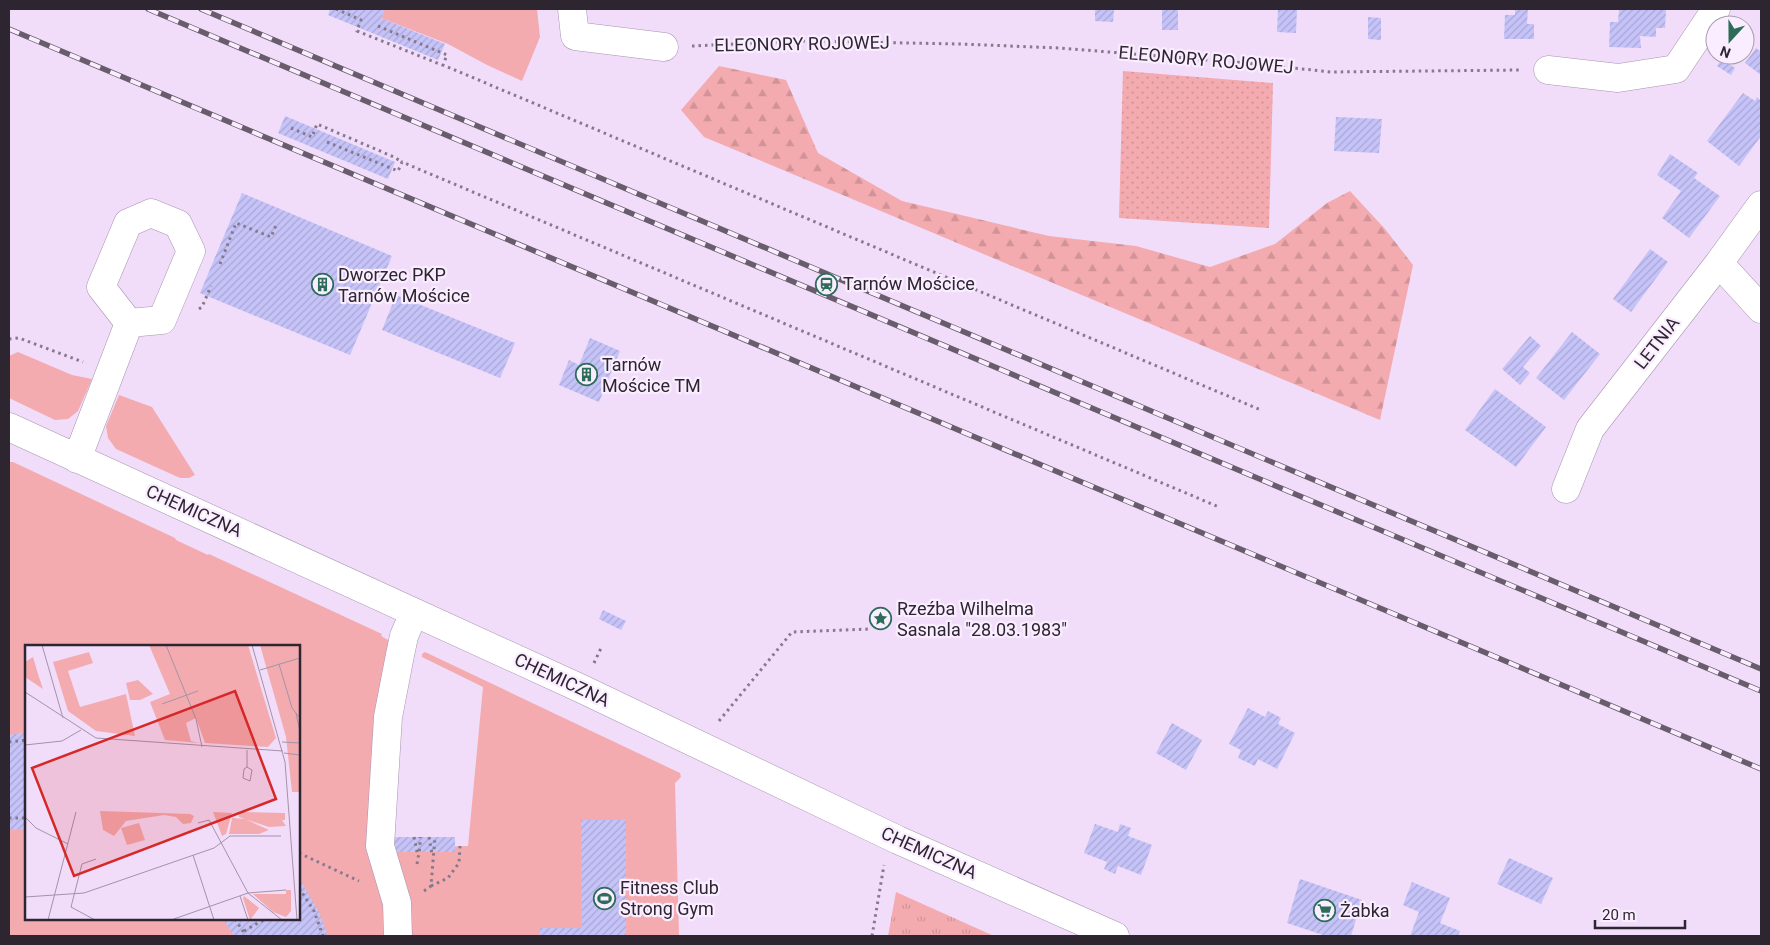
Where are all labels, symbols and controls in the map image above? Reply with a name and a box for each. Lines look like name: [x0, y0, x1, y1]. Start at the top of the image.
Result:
north arrow: [1705, 15, 1755, 65]
street label: ELEONORY ROJOWEJ: [714, 31, 890, 56]
street label: ELEONORY ROJOWEJ: [1118, 41, 1294, 78]
text: N: [1718, 43, 1733, 61]
place label: Dworzec PKP Tarnów Mościce: [338, 264, 470, 306]
station icon: Tarnów Mościce: [815, 272, 839, 296]
building icon: Dworzec PKP Tarnów Mościce: [310, 273, 334, 297]
place label: Tarnów Mościce: [843, 273, 975, 294]
street label: LETNIA: [1630, 312, 1684, 373]
place label: Tarnów Mościce TM: [602, 354, 701, 396]
building icon: Tarnów Mościce TM: [574, 363, 598, 387]
street label: CHEMICZNA: [143, 480, 246, 541]
place label: Rzeźba Wilhelma Sasnala "28.03.1983": [897, 598, 1067, 640]
place icon: Rzeźba Wilhelma Sasnala "28.03.1983": [869, 607, 893, 631]
inset map: [25, 645, 300, 920]
street label: CHEMICZNA: [511, 648, 613, 711]
street label: CHEMICZNA: [878, 822, 981, 883]
place label: Fitness Club Strong Gym: [620, 877, 719, 919]
sports icon: Fitness Club Strong Gym: [592, 886, 616, 910]
scale bar: [1595, 898, 1685, 930]
supermarket icon: Żabka: [1312, 899, 1336, 923]
place label: Żabka: [1340, 900, 1390, 921]
text: 20 m: [1602, 906, 1636, 924]

